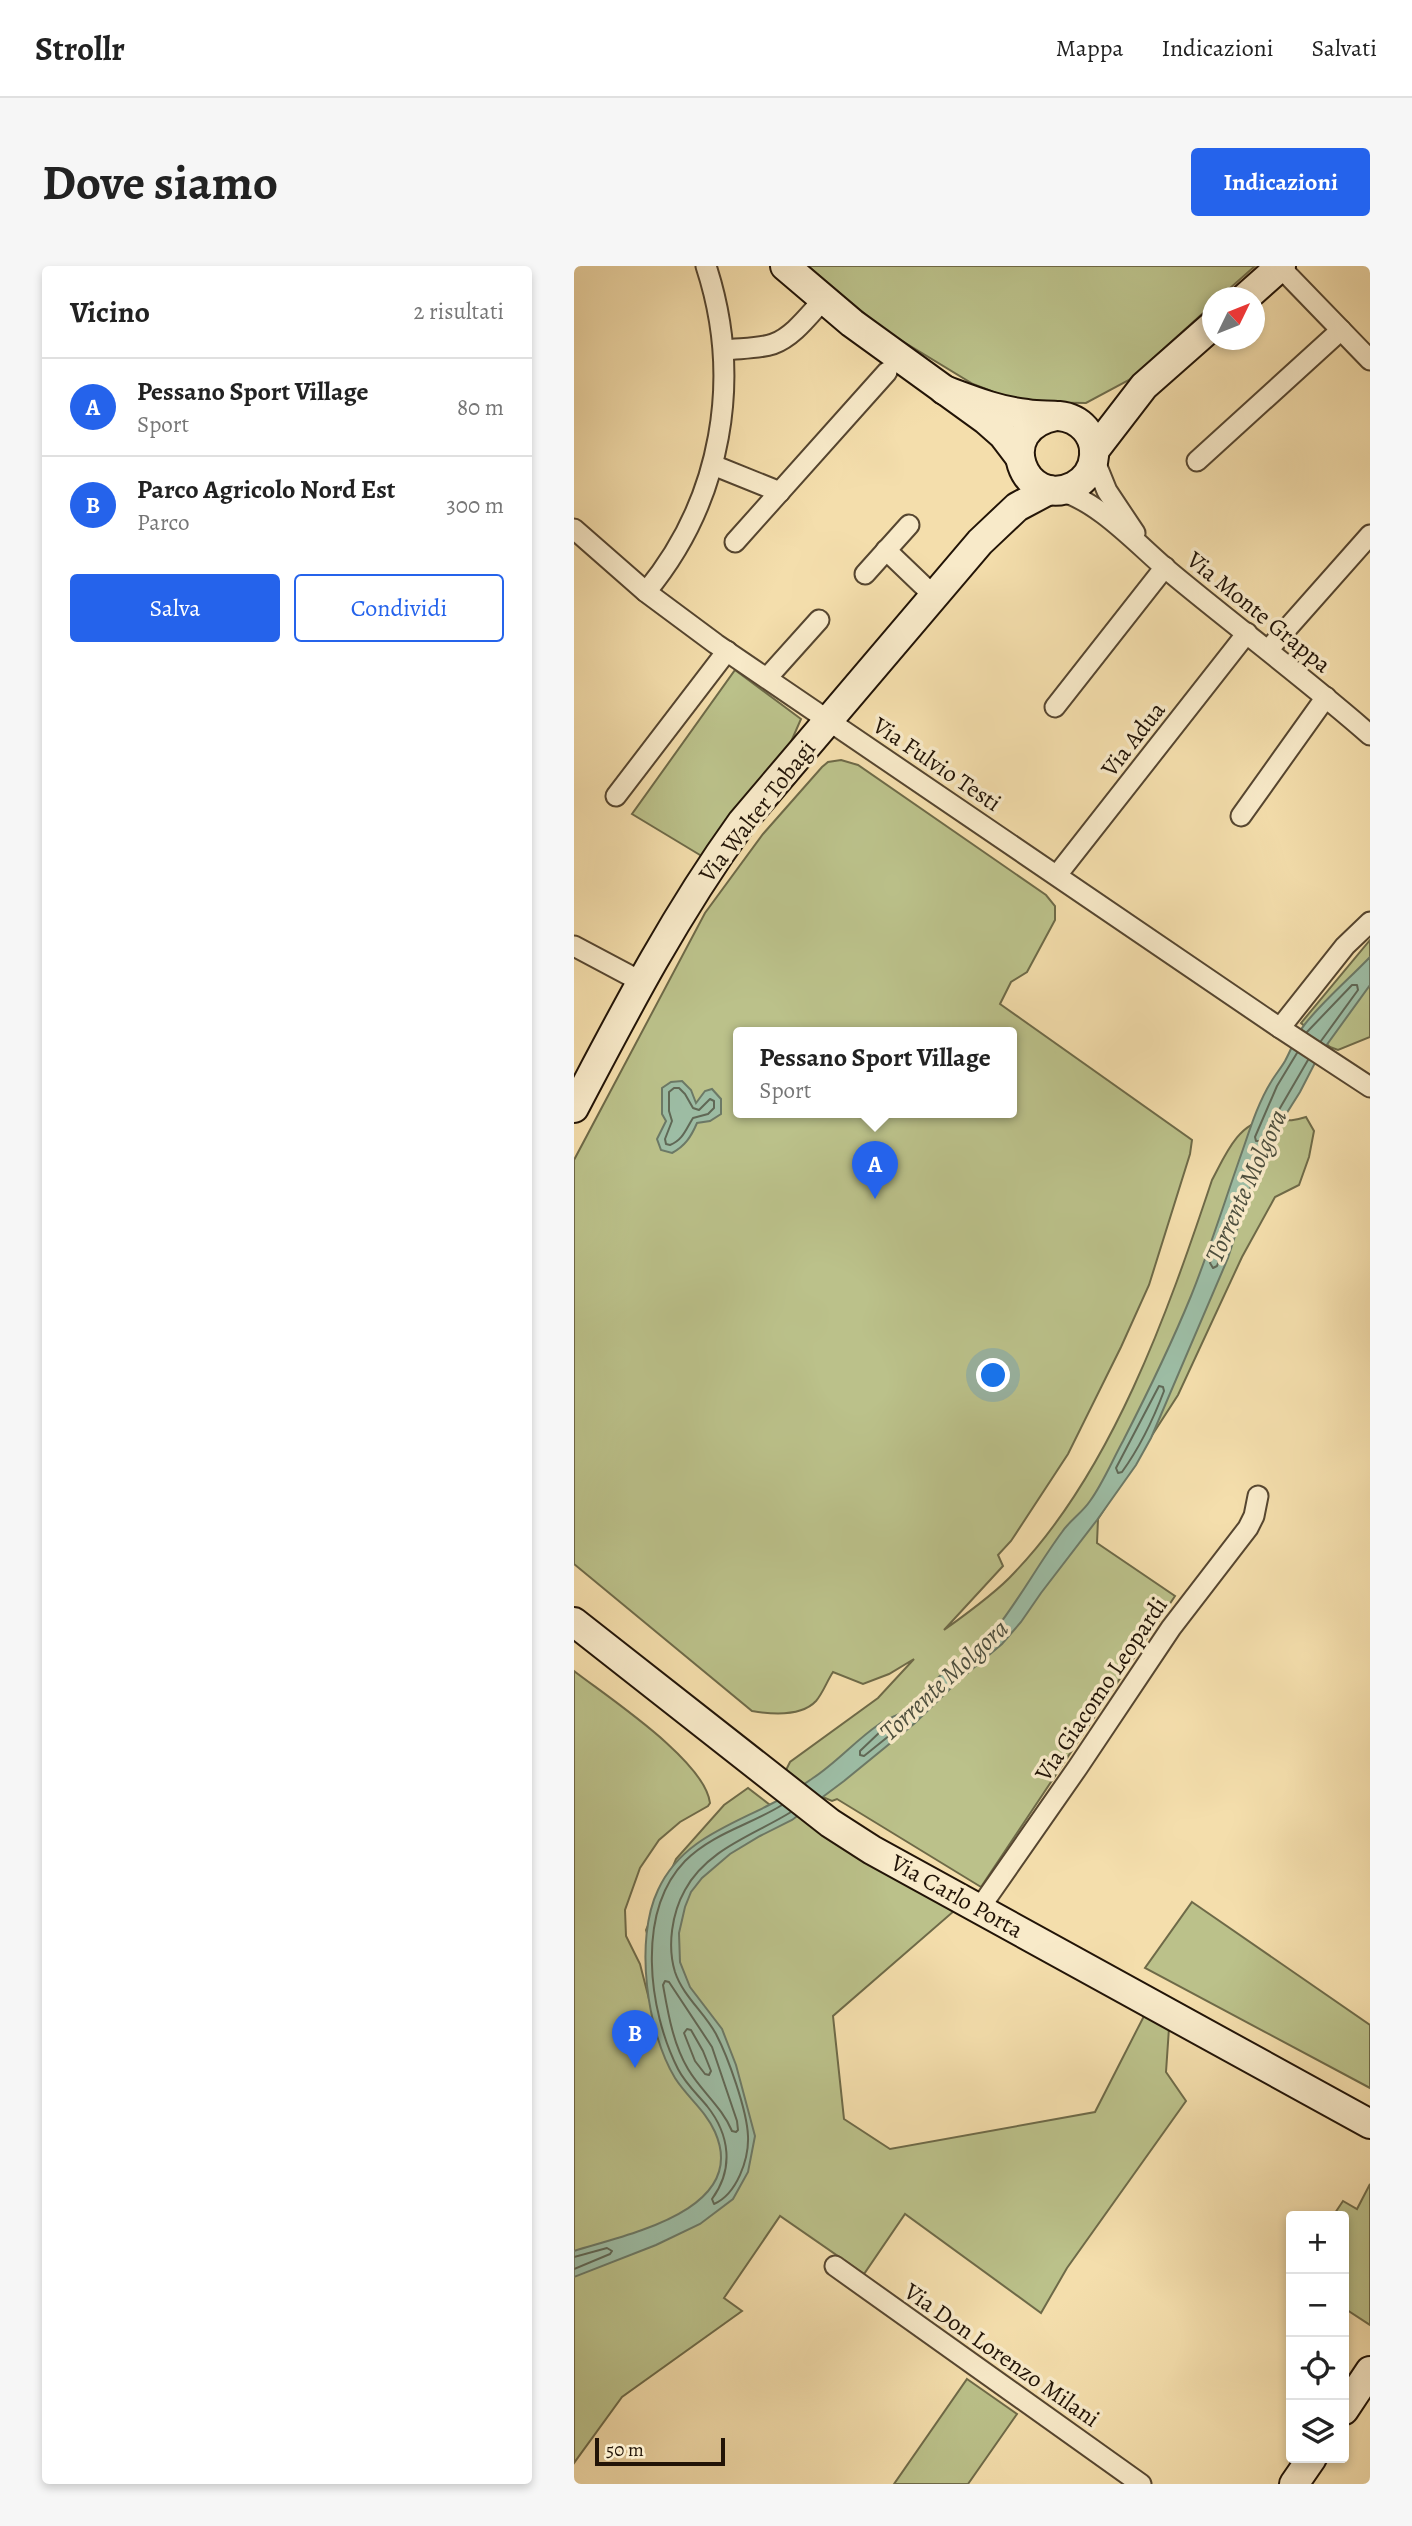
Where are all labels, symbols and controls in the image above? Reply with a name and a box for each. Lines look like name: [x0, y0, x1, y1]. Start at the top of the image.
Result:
text: Strollr: [35, 26, 125, 71]
text: Mappa: [1056, 32, 1124, 64]
text: Indicazioni: [1162, 32, 1274, 64]
text: Salvati: [1312, 32, 1377, 64]
button: Indicazioni: [1191, 148, 1370, 216]
text: Dove siamo: [42, 149, 278, 216]
north arrow: [1202, 287, 1265, 350]
text: Vicino: [70, 292, 150, 332]
text: 2 risultati: [414, 296, 504, 327]
text: Pessano Sport Village: [137, 374, 369, 409]
text: A: [86, 392, 100, 423]
text: 80 m: [457, 392, 504, 423]
text: Sport: [137, 409, 189, 440]
text: Parco Agricolo Nord Est: [137, 472, 395, 507]
text: B: [86, 490, 100, 521]
text: 300 m: [446, 490, 504, 521]
text: Parco: [137, 507, 189, 538]
street label: Via Monte Grappa: [1179, 543, 1338, 681]
button: Salva: [70, 574, 280, 642]
button: Condividi: [294, 574, 504, 642]
street label: Via Adua: [1093, 694, 1173, 784]
street label: Via Fulvio Testi: [866, 709, 1007, 819]
street label: Via Walter Tobagi: [691, 733, 823, 890]
popup: [733, 1027, 1017, 1118]
text: Pessano Sport Village: [759, 1040, 991, 1075]
text: Sport: [759, 1075, 811, 1106]
water label: Torrente Molgora: [1197, 1104, 1295, 1268]
pin: A: [852, 1141, 898, 1199]
your location: [976, 1358, 1010, 1392]
street label: Via Giacomo Leopardi: [1027, 1591, 1175, 1788]
water label: Torrente Molgora: [872, 1611, 1016, 1749]
street label: Via Carlo Porta: [884, 1846, 1030, 1946]
pin: B: [612, 2010, 658, 2068]
map controls: [1286, 2211, 1349, 2463]
button: +: [1286, 2211, 1349, 2274]
button: −: [1286, 2274, 1349, 2337]
street label: Via Don Lorenzo Milani: [897, 2275, 1106, 2435]
button: locate: [1286, 2337, 1349, 2400]
button: layers: [1286, 2400, 1349, 2463]
scale bar: [595, 2435, 724, 2467]
text: 50 m: [606, 2437, 644, 2463]

